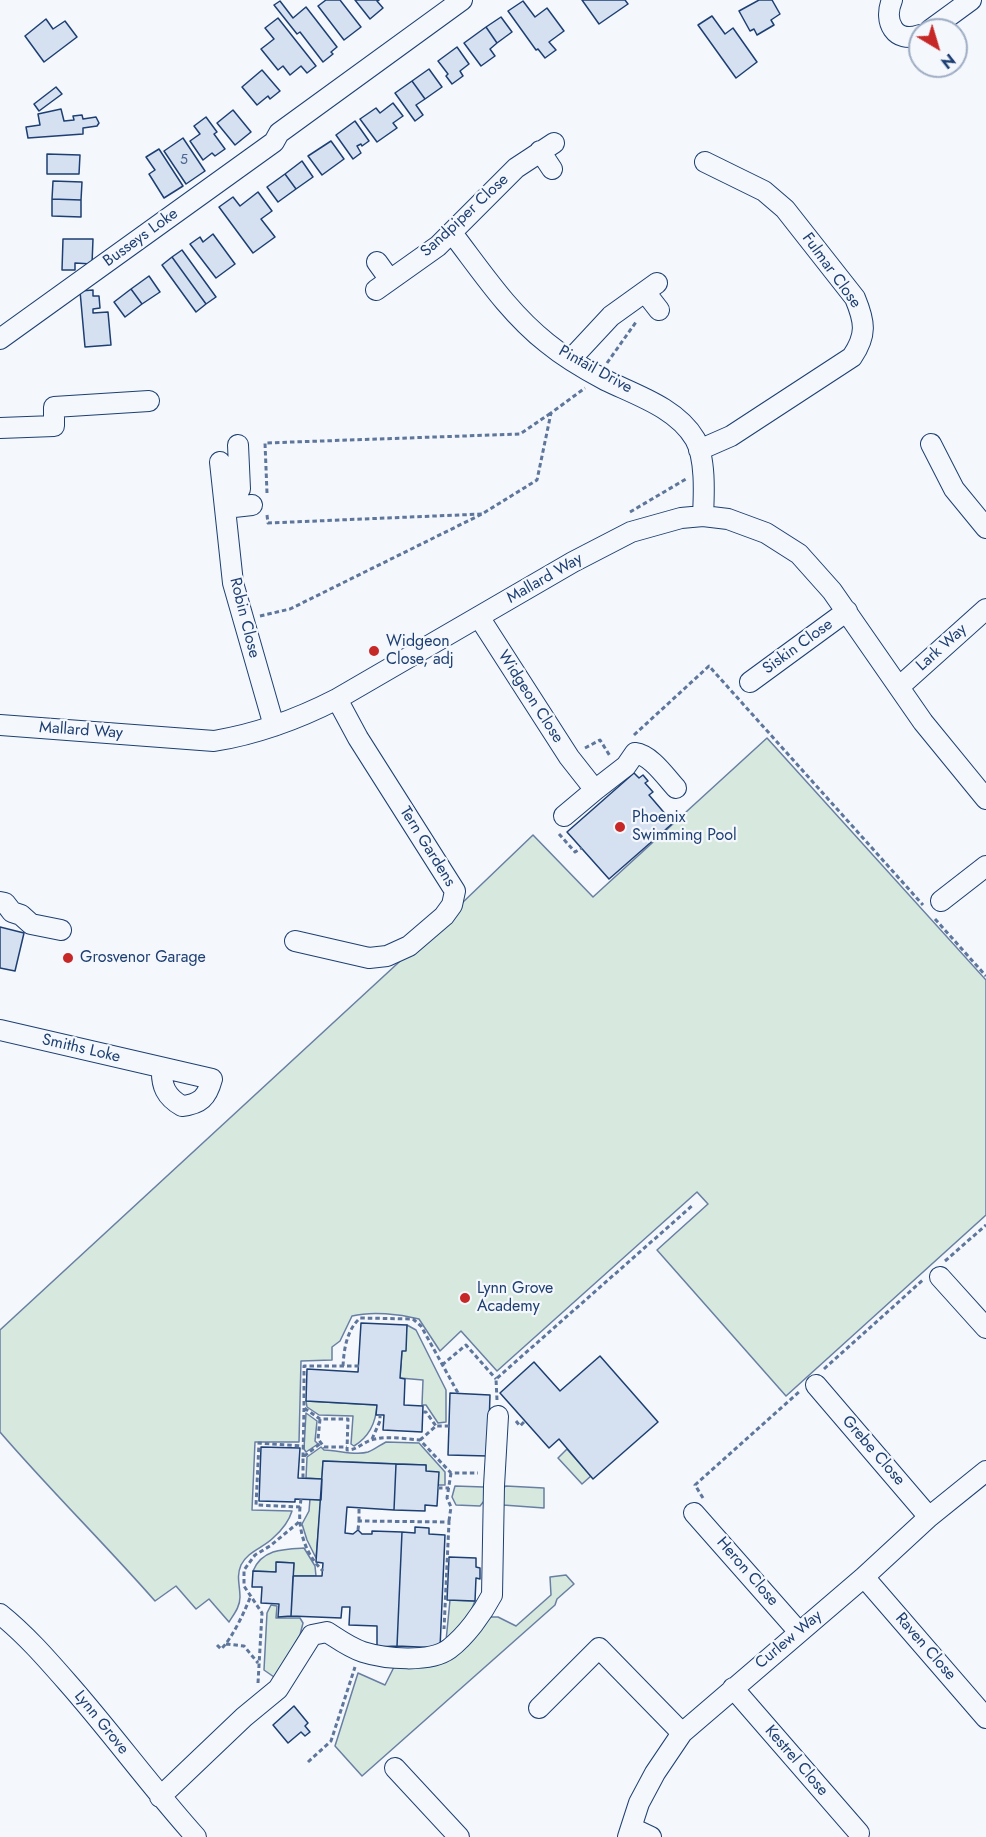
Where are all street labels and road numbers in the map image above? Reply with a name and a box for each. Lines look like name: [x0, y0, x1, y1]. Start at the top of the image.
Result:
street label: Sandpiper Close: [417, 170, 513, 262]
street label: Busseys Loke: [100, 205, 182, 271]
street label: Fulmar Close: [797, 230, 865, 312]
street label: Pintail Drive: [555, 342, 635, 398]
street label: Mallard Way: [504, 550, 586, 608]
street label: Robin Close: [225, 576, 263, 660]
street label: Siskin Close: [759, 615, 837, 679]
street label: Lark Way: [913, 620, 971, 676]
street label: Widgeon Close: [493, 647, 567, 747]
street label: Mallard Way: [38, 718, 124, 744]
street label: Tern Gardens: [395, 804, 459, 890]
street label: Smiths Loke: [40, 1031, 122, 1067]
street label: Grebe Close: [838, 1412, 908, 1490]
street label: Heron Close: [712, 1534, 782, 1610]
street label: Curlew Way: [752, 1607, 826, 1673]
street label: Raven Close: [891, 1609, 959, 1685]
street label: Lynn Grove: [70, 1687, 132, 1759]
street label: Kestrel Close: [760, 1722, 832, 1800]

